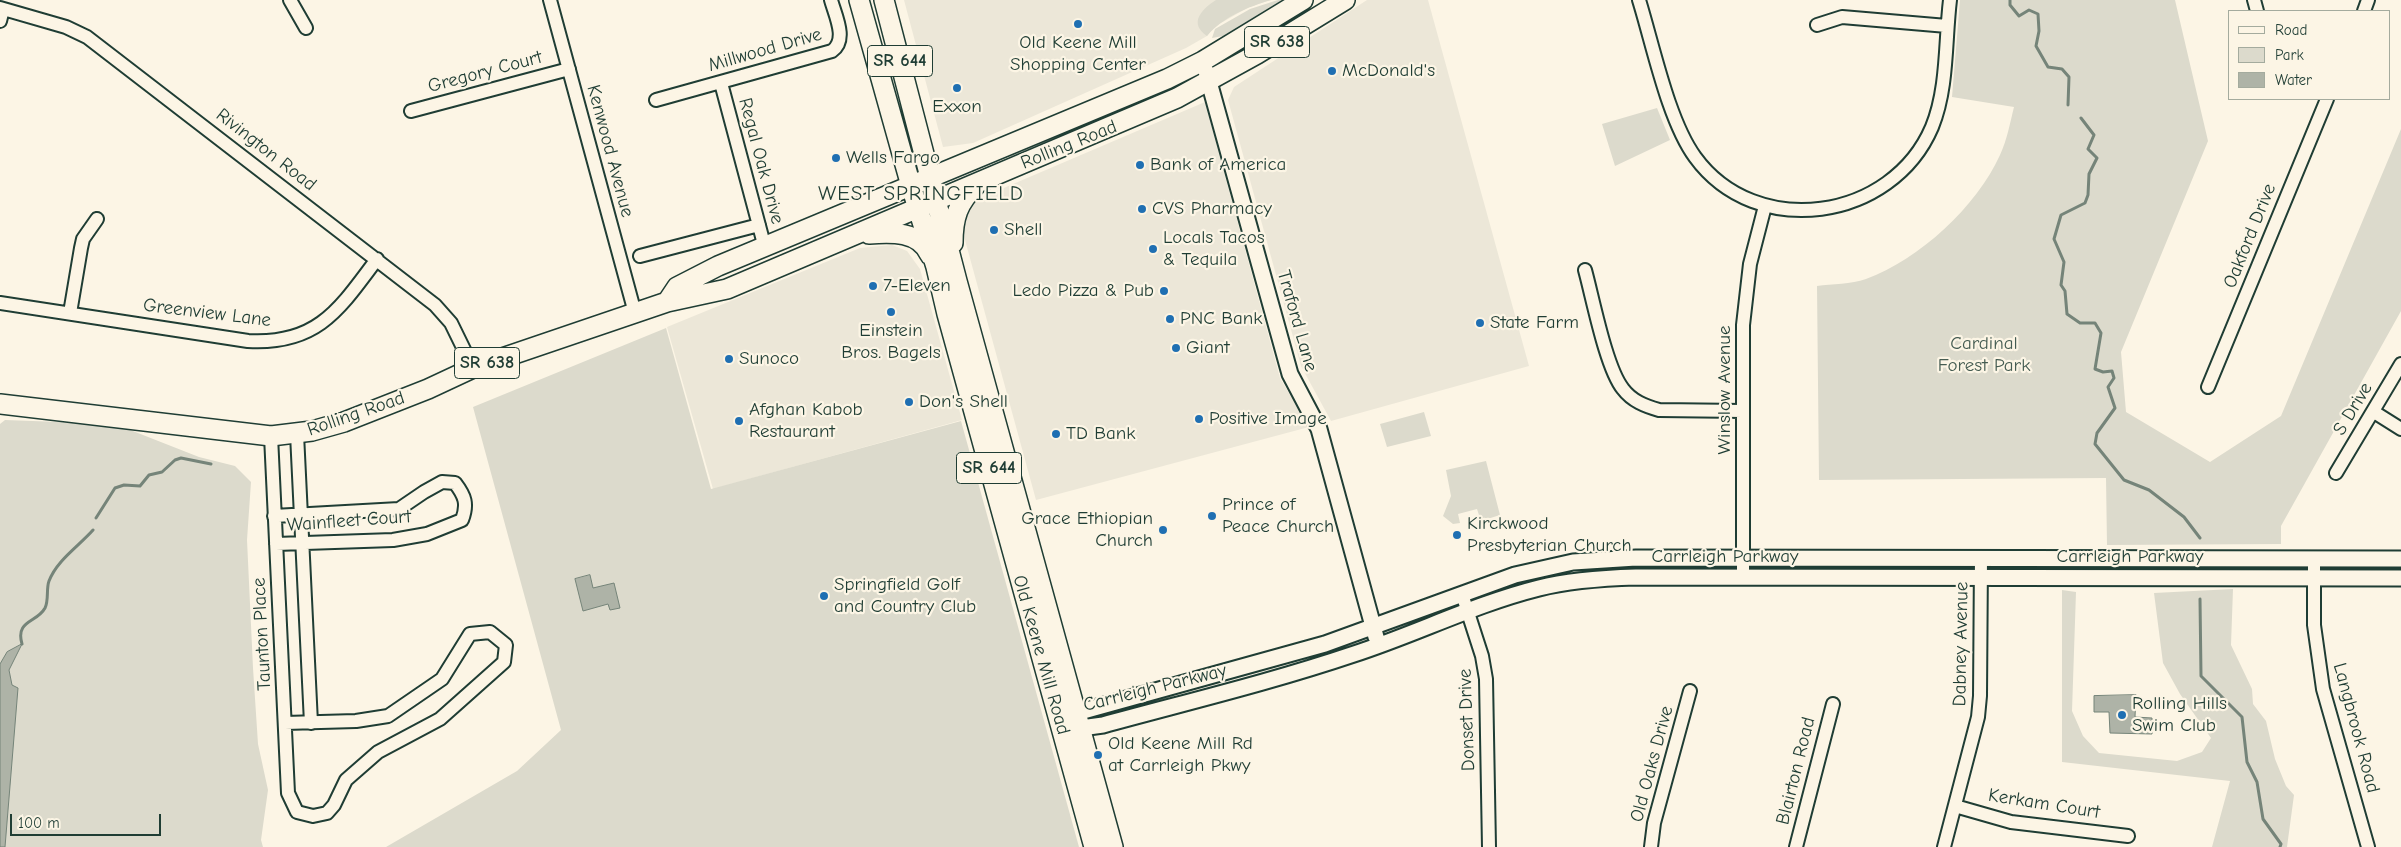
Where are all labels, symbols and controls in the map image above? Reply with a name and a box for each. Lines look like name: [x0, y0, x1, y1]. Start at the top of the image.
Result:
legend: [2228, 10, 2391, 100]
marker: Old Keene Mill Shopping Center: [1072, 18, 1084, 30]
text: Road: [2275, 21, 2307, 39]
street label: Millwood Drive: [706, 23, 824, 77]
road number: SR 638: [1244, 27, 1310, 58]
place label: Old Keene Mill Shopping Center: [1010, 32, 1146, 76]
street label: Gregory Court: [425, 46, 545, 98]
road number: SR 644: [868, 46, 932, 76]
text: Park: [2275, 46, 2304, 64]
place label: McDonald's: [1342, 60, 1435, 82]
marker: McDonald's: [1326, 65, 1338, 77]
text: Water: [2275, 71, 2312, 89]
street label: Kenwood Avenue: [581, 82, 639, 220]
marker: Exxon: [951, 82, 963, 94]
street label: Regal Oak Drive: [733, 96, 789, 226]
place label: Exxon: [932, 96, 982, 118]
street label: Rivington Road: [211, 104, 321, 196]
street label: Rolling Road: [1018, 115, 1120, 175]
place label: Wells Fargo: [846, 147, 940, 169]
marker: Wells Fargo: [830, 152, 842, 164]
place label: Bank of America: [1150, 154, 1286, 176]
marker: Bank of America: [1134, 159, 1146, 171]
district label: WEST SPRINGFIELD: [816, 181, 1026, 207]
street label: Oakford Drive: [2219, 181, 2281, 291]
place label: CVS Pharmacy: [1152, 198, 1272, 220]
marker: CVS Pharmacy: [1136, 203, 1148, 215]
place label: Shell: [1004, 219, 1043, 241]
marker: Shell: [988, 224, 1000, 236]
place label: Locals Tacos & Tequila: [1163, 227, 1265, 271]
marker: Locals Tacos & Tequila: [1147, 243, 1159, 255]
street label: Traford Lane: [1272, 268, 1322, 374]
place label: 7-Eleven: [883, 275, 951, 297]
marker: 7-Eleven: [867, 280, 879, 292]
place label: Ledo Pizza & Pub: [1013, 280, 1154, 302]
marker: Ledo Pizza & Pub: [1158, 285, 1170, 297]
street label: Greenview Lane: [142, 294, 272, 332]
marker: Einstein Bros. Bagels: [885, 306, 897, 318]
place label: PNC Bank: [1180, 308, 1262, 330]
place label: State Farm: [1490, 312, 1579, 334]
marker: PNC Bank: [1164, 313, 1176, 325]
marker: State Farm: [1474, 317, 1486, 329]
place label: Einstein Bros. Bagels: [841, 320, 941, 364]
street label: Winslow Avenue: [1714, 326, 1736, 454]
park label: Cardinal Forest Park: [1938, 333, 2030, 377]
place label: Giant: [1186, 337, 1230, 359]
marker: Giant: [1170, 342, 1182, 354]
road number: SR 638: [454, 348, 520, 378]
place label: Sunoco: [739, 348, 799, 370]
marker: Sunoco: [723, 353, 735, 365]
street label: S Drive: [2328, 378, 2378, 440]
street label: Rolling Road: [304, 387, 408, 441]
place label: Don's Shell: [919, 391, 1008, 413]
marker: Don's Shell: [903, 396, 915, 408]
place label: Afghan Kabob Restaurant: [749, 399, 863, 443]
place label: Positive Image: [1209, 408, 1327, 430]
marker: Positive Image: [1193, 413, 1205, 425]
marker: Afghan Kabob Restaurant: [733, 415, 745, 427]
place label: TD Bank: [1066, 423, 1136, 445]
marker: TD Bank: [1050, 428, 1062, 440]
road number: SR 644: [956, 452, 1022, 483]
place label: Prince of Peace Church: [1222, 494, 1334, 538]
street label: Wainfleet Court: [286, 505, 412, 537]
place label: Grace Ethiopian Church: [1021, 508, 1153, 552]
marker: Prince of Peace Church: [1206, 510, 1218, 522]
place label: Kirckwood Presbyterian Church: [1467, 513, 1632, 557]
marker: Grace Ethiopian Church: [1157, 524, 1169, 536]
marker: Kirckwood Presbyterian Church: [1451, 529, 1463, 541]
street label: Carrleigh Parkway: [1652, 546, 1798, 568]
street label: Carrleigh Parkway: [2057, 546, 2203, 568]
street label: Old Keene Mill Road: [1007, 573, 1075, 737]
place label: Springfield Golf and Country Club: [834, 574, 976, 618]
street label: Taunton Place: [248, 577, 276, 691]
street label: Dabney Avenue: [1949, 581, 1973, 707]
marker: Springfield Golf and Country Club: [818, 590, 830, 602]
street label: Carrleigh Parkway: [1081, 659, 1229, 717]
street label: Langbrook Road: [2328, 661, 2384, 795]
street label: Donset Drive: [1454, 668, 1480, 772]
place label: Rolling Hills Swim Club: [2132, 693, 2227, 737]
street label: Old Oaks Drive: [1626, 704, 1678, 824]
marker: Rolling Hills Swim Club: [2116, 709, 2128, 721]
street label: Blairton Road: [1772, 715, 1820, 827]
place label: Old Keene Mill Rd at Carrleigh Pkwy: [1108, 733, 1253, 777]
marker: Old Keene Mill Rd at Carrleigh Pkwy: [1092, 749, 1104, 761]
street label: Kerkam Court: [1987, 784, 2101, 824]
scale bar: [12, 804, 164, 836]
text: 100 m: [18, 814, 60, 832]

